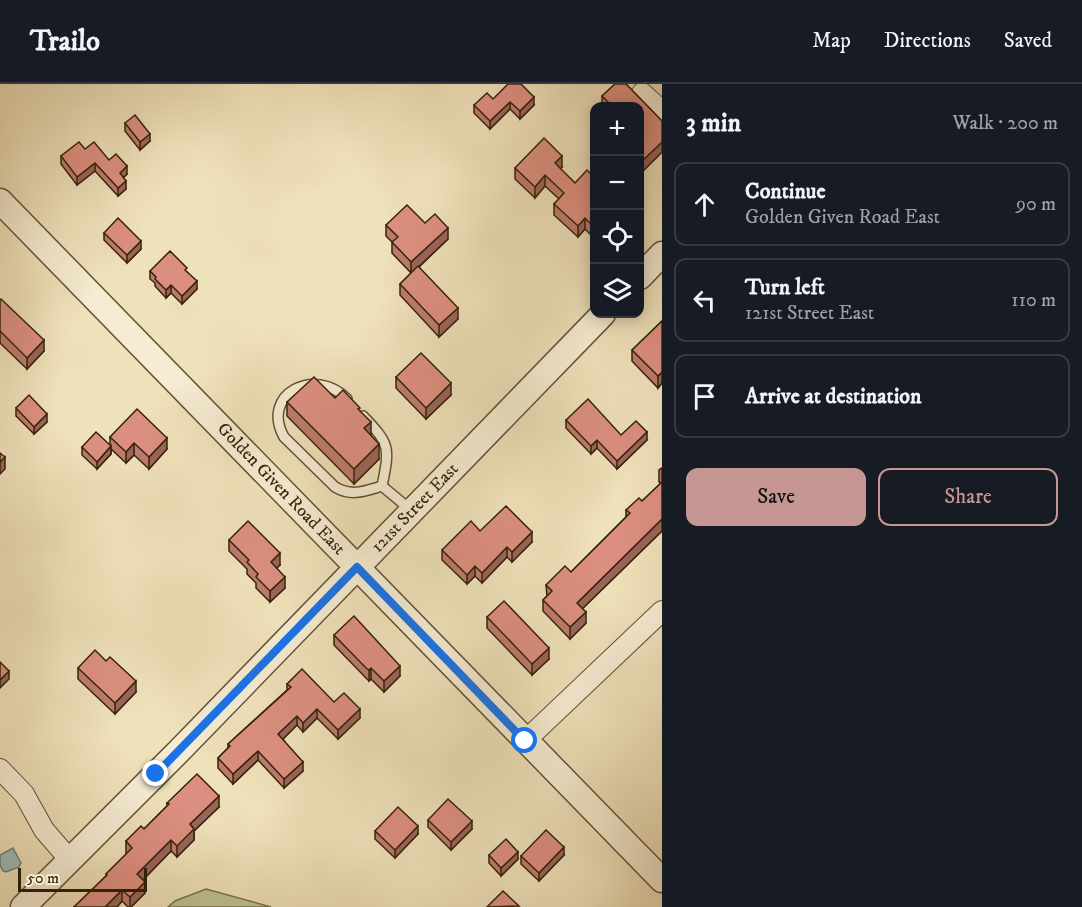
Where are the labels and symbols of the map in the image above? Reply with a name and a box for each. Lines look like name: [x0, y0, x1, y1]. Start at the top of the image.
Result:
street label: Golden Given Road East: [212, 418, 350, 560]
street label: 121st Street East: [367, 458, 463, 557]
route start: [511, 727, 537, 753]
route end: [142, 760, 168, 786]
scale bar: [18, 865, 147, 892]

